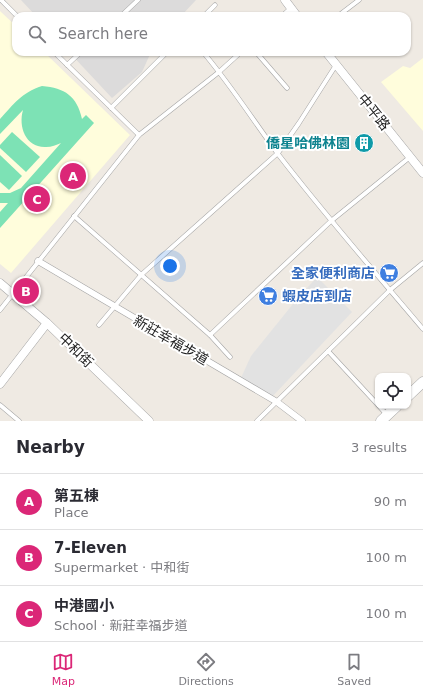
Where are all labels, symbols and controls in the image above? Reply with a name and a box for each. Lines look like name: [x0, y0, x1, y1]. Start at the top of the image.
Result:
search box: [12, 12, 411, 56]
icon: search: [26, 23, 48, 45]
text: Search here: [58, 25, 148, 43]
street label: 中平路: [355, 91, 393, 133]
building icon: 僑星哈佛林園: [353, 132, 375, 154]
place label: 僑星哈佛林園: [266, 135, 350, 151]
pin: A: [60, 161, 86, 191]
pin: C: [24, 184, 50, 214]
your location: [160, 256, 180, 276]
supermarket icon: 全家便利商店: [378, 262, 400, 284]
place label: 全家便利商店: [291, 265, 375, 281]
pin: B: [13, 276, 39, 306]
supermarket icon: 蝦皮店到店: [257, 285, 279, 307]
place label: 蝦皮店到店: [282, 288, 352, 304]
street label: 新莊幸福步道: [131, 312, 211, 368]
street label: 中和街: [55, 330, 97, 370]
map controls: [375, 373, 411, 409]
button: locate: [375, 373, 411, 409]
text: Nearby: [16, 437, 85, 457]
text: 3 results: [351, 440, 407, 455]
text: 第五棟: [54, 487, 99, 505]
text: A: [24, 494, 34, 509]
text: 90 m: [374, 494, 407, 509]
text: Place: [54, 505, 89, 520]
text: 7-Eleven: [54, 539, 127, 557]
text: B: [24, 550, 34, 565]
text: 100 m: [365, 550, 407, 565]
text: Supermarket · 中和街: [54, 560, 189, 575]
text: 中港國小: [54, 597, 114, 615]
text: C: [24, 606, 34, 621]
text: 100 m: [365, 606, 407, 621]
text: School · 新莊幸福步道: [54, 618, 188, 633]
tab: Map: [52, 651, 75, 688]
tab: Directions: [178, 651, 234, 688]
tab: Saved: [337, 651, 371, 688]

